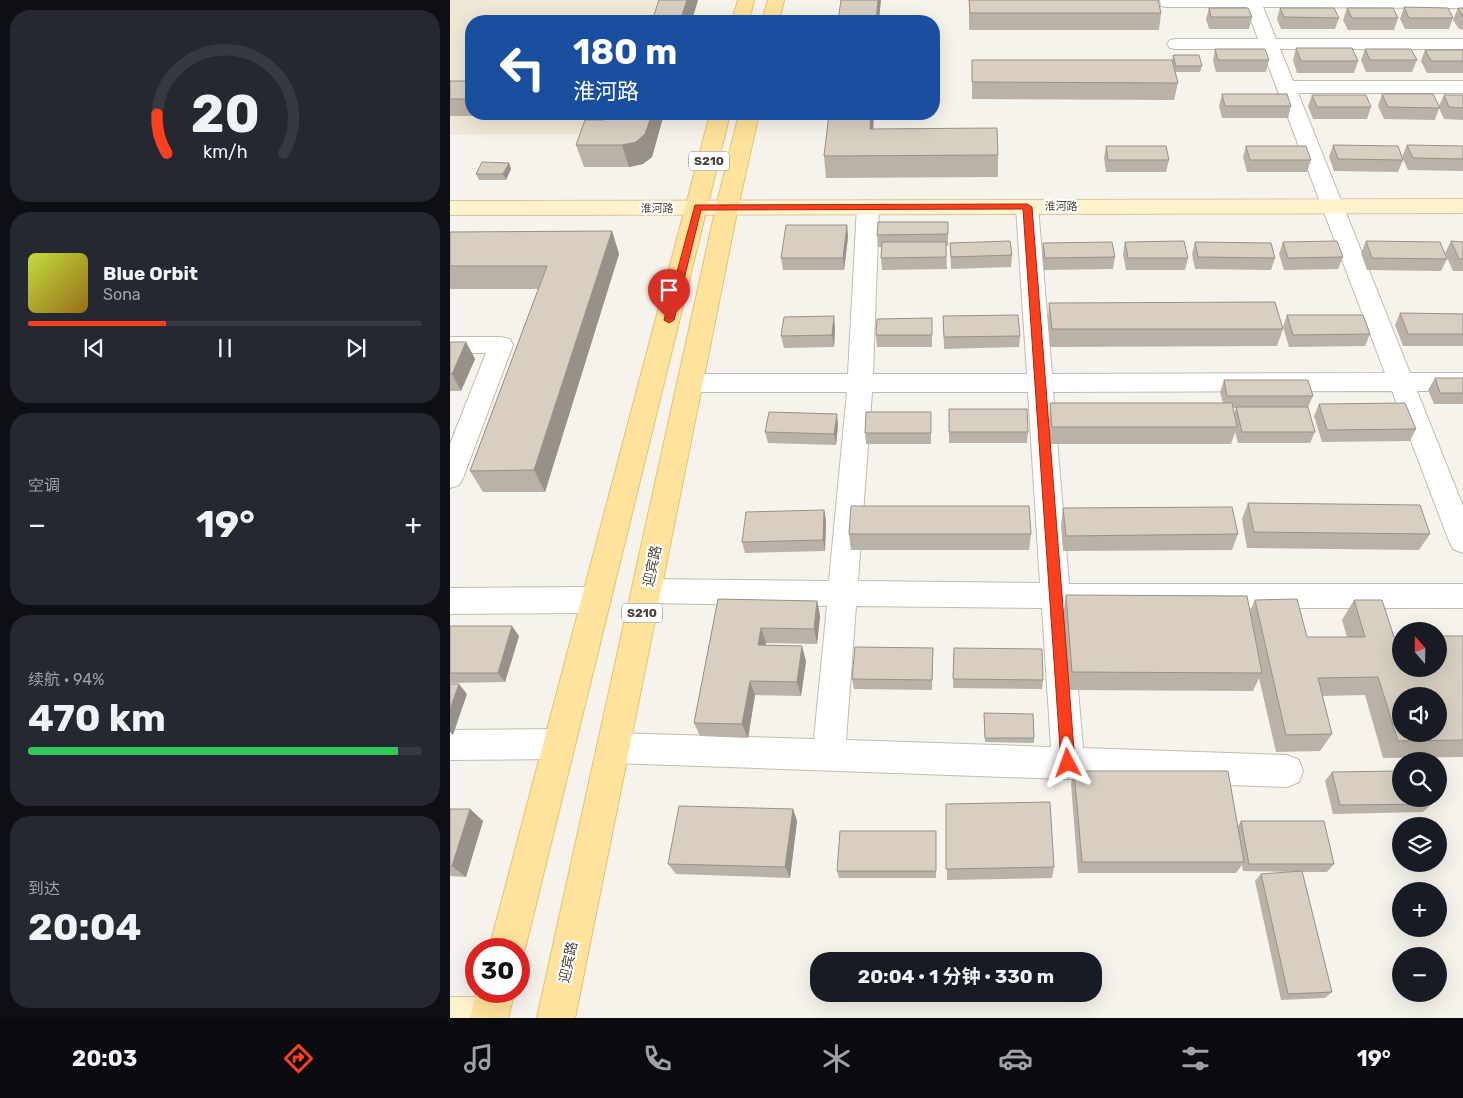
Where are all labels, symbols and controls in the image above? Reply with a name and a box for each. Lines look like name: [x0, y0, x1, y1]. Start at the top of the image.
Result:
text: 180 m: [573, 31, 677, 73]
icon: left: [490, 35, 555, 100]
text: 淮河路: [573, 78, 639, 105]
text: 20: [190, 83, 260, 145]
text: km/h: [203, 141, 247, 162]
road number: S210: [689, 152, 729, 170]
street label: 淮河路: [1045, 200, 1078, 213]
street label: 淮河路: [641, 202, 674, 215]
text: Blue Orbit: [103, 262, 198, 285]
pin: [648, 269, 690, 320]
icon: arrive: [655, 276, 683, 304]
text: Sona: [103, 285, 141, 304]
icon: previous: [80, 334, 108, 362]
icon: pause: [211, 334, 239, 362]
icon: next: [342, 334, 370, 362]
text: 空调: [28, 476, 60, 495]
text: 19°: [196, 501, 255, 547]
text: −: [28, 508, 46, 541]
text: +: [405, 508, 422, 541]
street label: 迎宾路: [640, 544, 665, 588]
road number: S210: [622, 604, 662, 622]
north arrow: [1392, 622, 1448, 678]
map controls: [1392, 622, 1447, 1002]
text: 续航 · 94%: [28, 670, 105, 689]
button: sound: [1392, 687, 1447, 742]
text: 470 km: [28, 695, 166, 741]
position arrow: [1041, 736, 1093, 788]
button: search: [1392, 752, 1447, 807]
button: layers: [1392, 817, 1447, 872]
text: 到达: [28, 879, 60, 898]
button: +: [1392, 882, 1447, 937]
text: 20:04: [28, 904, 141, 950]
speed limit sign: 30: [465, 938, 530, 1003]
street label: 迎宾路: [556, 940, 581, 984]
button: −: [1392, 947, 1447, 1002]
text: 20:04 · 1 分钟 · 330 m: [858, 965, 1054, 988]
icon: directions: [281, 1041, 316, 1076]
icon: music: [461, 1041, 496, 1076]
icon: phone: [640, 1041, 675, 1076]
icon: climate: [819, 1041, 854, 1076]
icon: car: [998, 1041, 1033, 1076]
icon: filters: [1178, 1041, 1213, 1076]
text: 20:03: [72, 1045, 137, 1072]
text: 19°: [1357, 1045, 1391, 1072]

